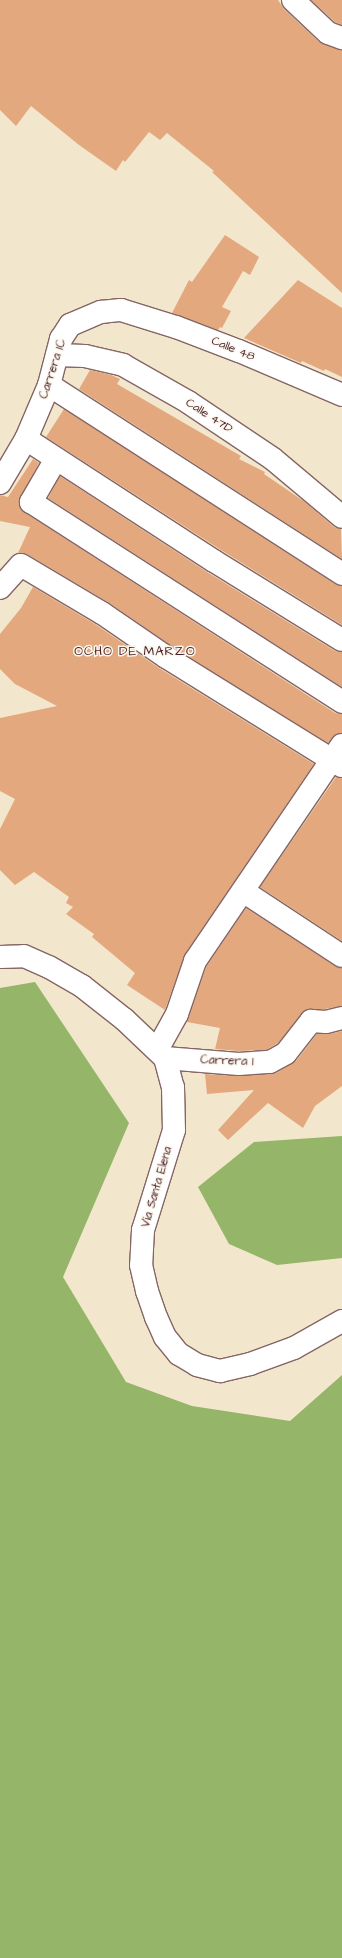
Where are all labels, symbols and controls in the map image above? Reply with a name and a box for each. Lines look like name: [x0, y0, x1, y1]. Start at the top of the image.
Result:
street label: Calle 48: [209, 334, 257, 364]
street label: Carrera 1C: [37, 337, 69, 401]
street label: Calle 47D: [183, 396, 235, 436]
district label: OCHO DE MARZO: [74, 643, 196, 659]
street label: Carrera 1: [200, 1053, 254, 1069]
street label: Vía Santa Elena: [139, 1145, 175, 1229]

